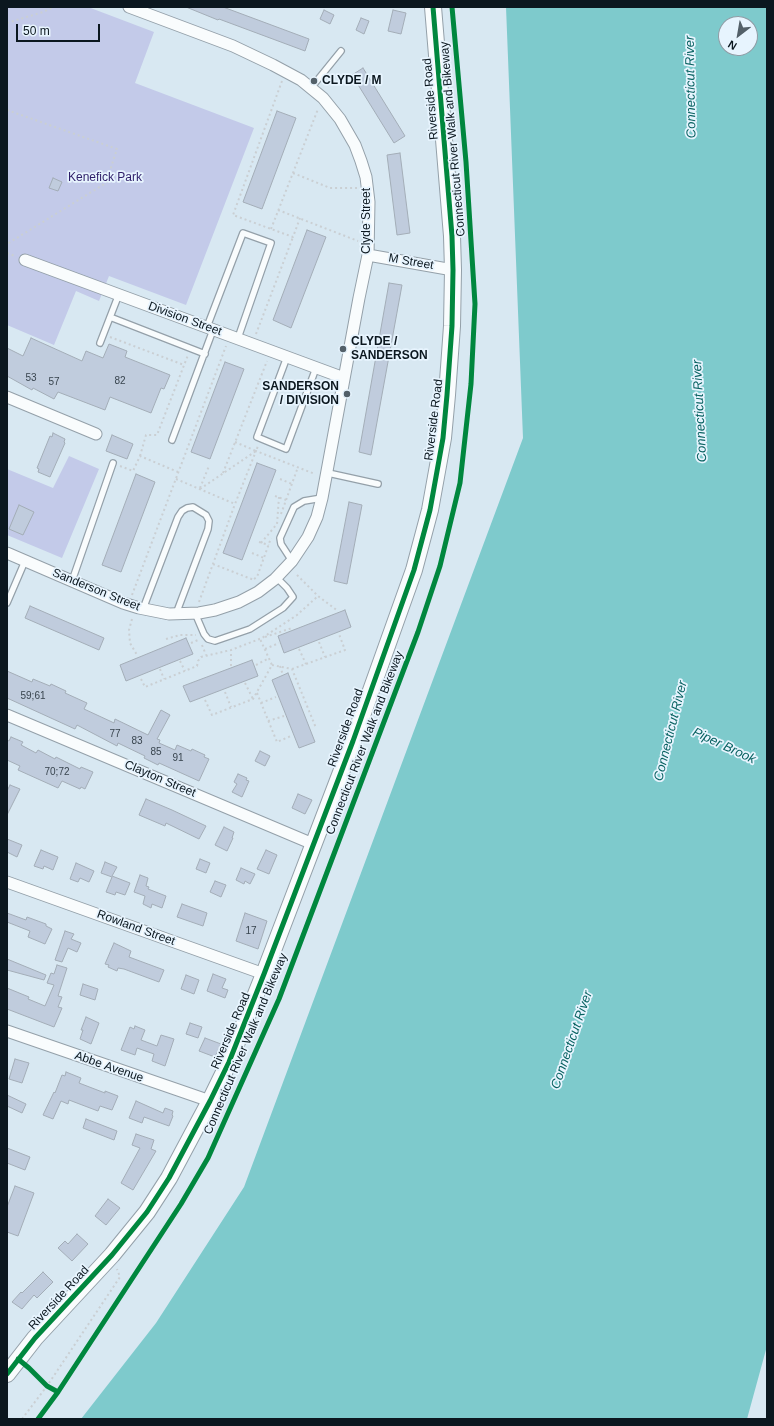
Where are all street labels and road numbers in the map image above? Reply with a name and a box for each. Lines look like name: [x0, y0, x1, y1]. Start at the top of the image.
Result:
street label: Connecticut River Walk and Bikeway: [437, 41, 469, 237]
street label: Riverside Road: [420, 58, 442, 140]
street label: Clyde Street: [360, 188, 374, 254]
street label: M Street: [387, 251, 435, 273]
street label: Division Street: [146, 299, 224, 339]
street label: Riverside Road: [422, 378, 446, 462]
street label: Sanderson Street: [50, 566, 142, 614]
street label: Connecticut River Walk and Bikeway: [323, 649, 407, 837]
street label: Riverside Road: [325, 687, 367, 769]
street label: Clayton Street: [122, 758, 198, 800]
street label: Rowland Street: [95, 907, 177, 949]
street label: Connecticut River Walk and Bikeway: [201, 951, 291, 1137]
street label: Riverside Road: [208, 990, 254, 1072]
street label: Abbe Avenue: [73, 1048, 145, 1086]
street label: Riverside Road: [26, 1263, 92, 1333]

